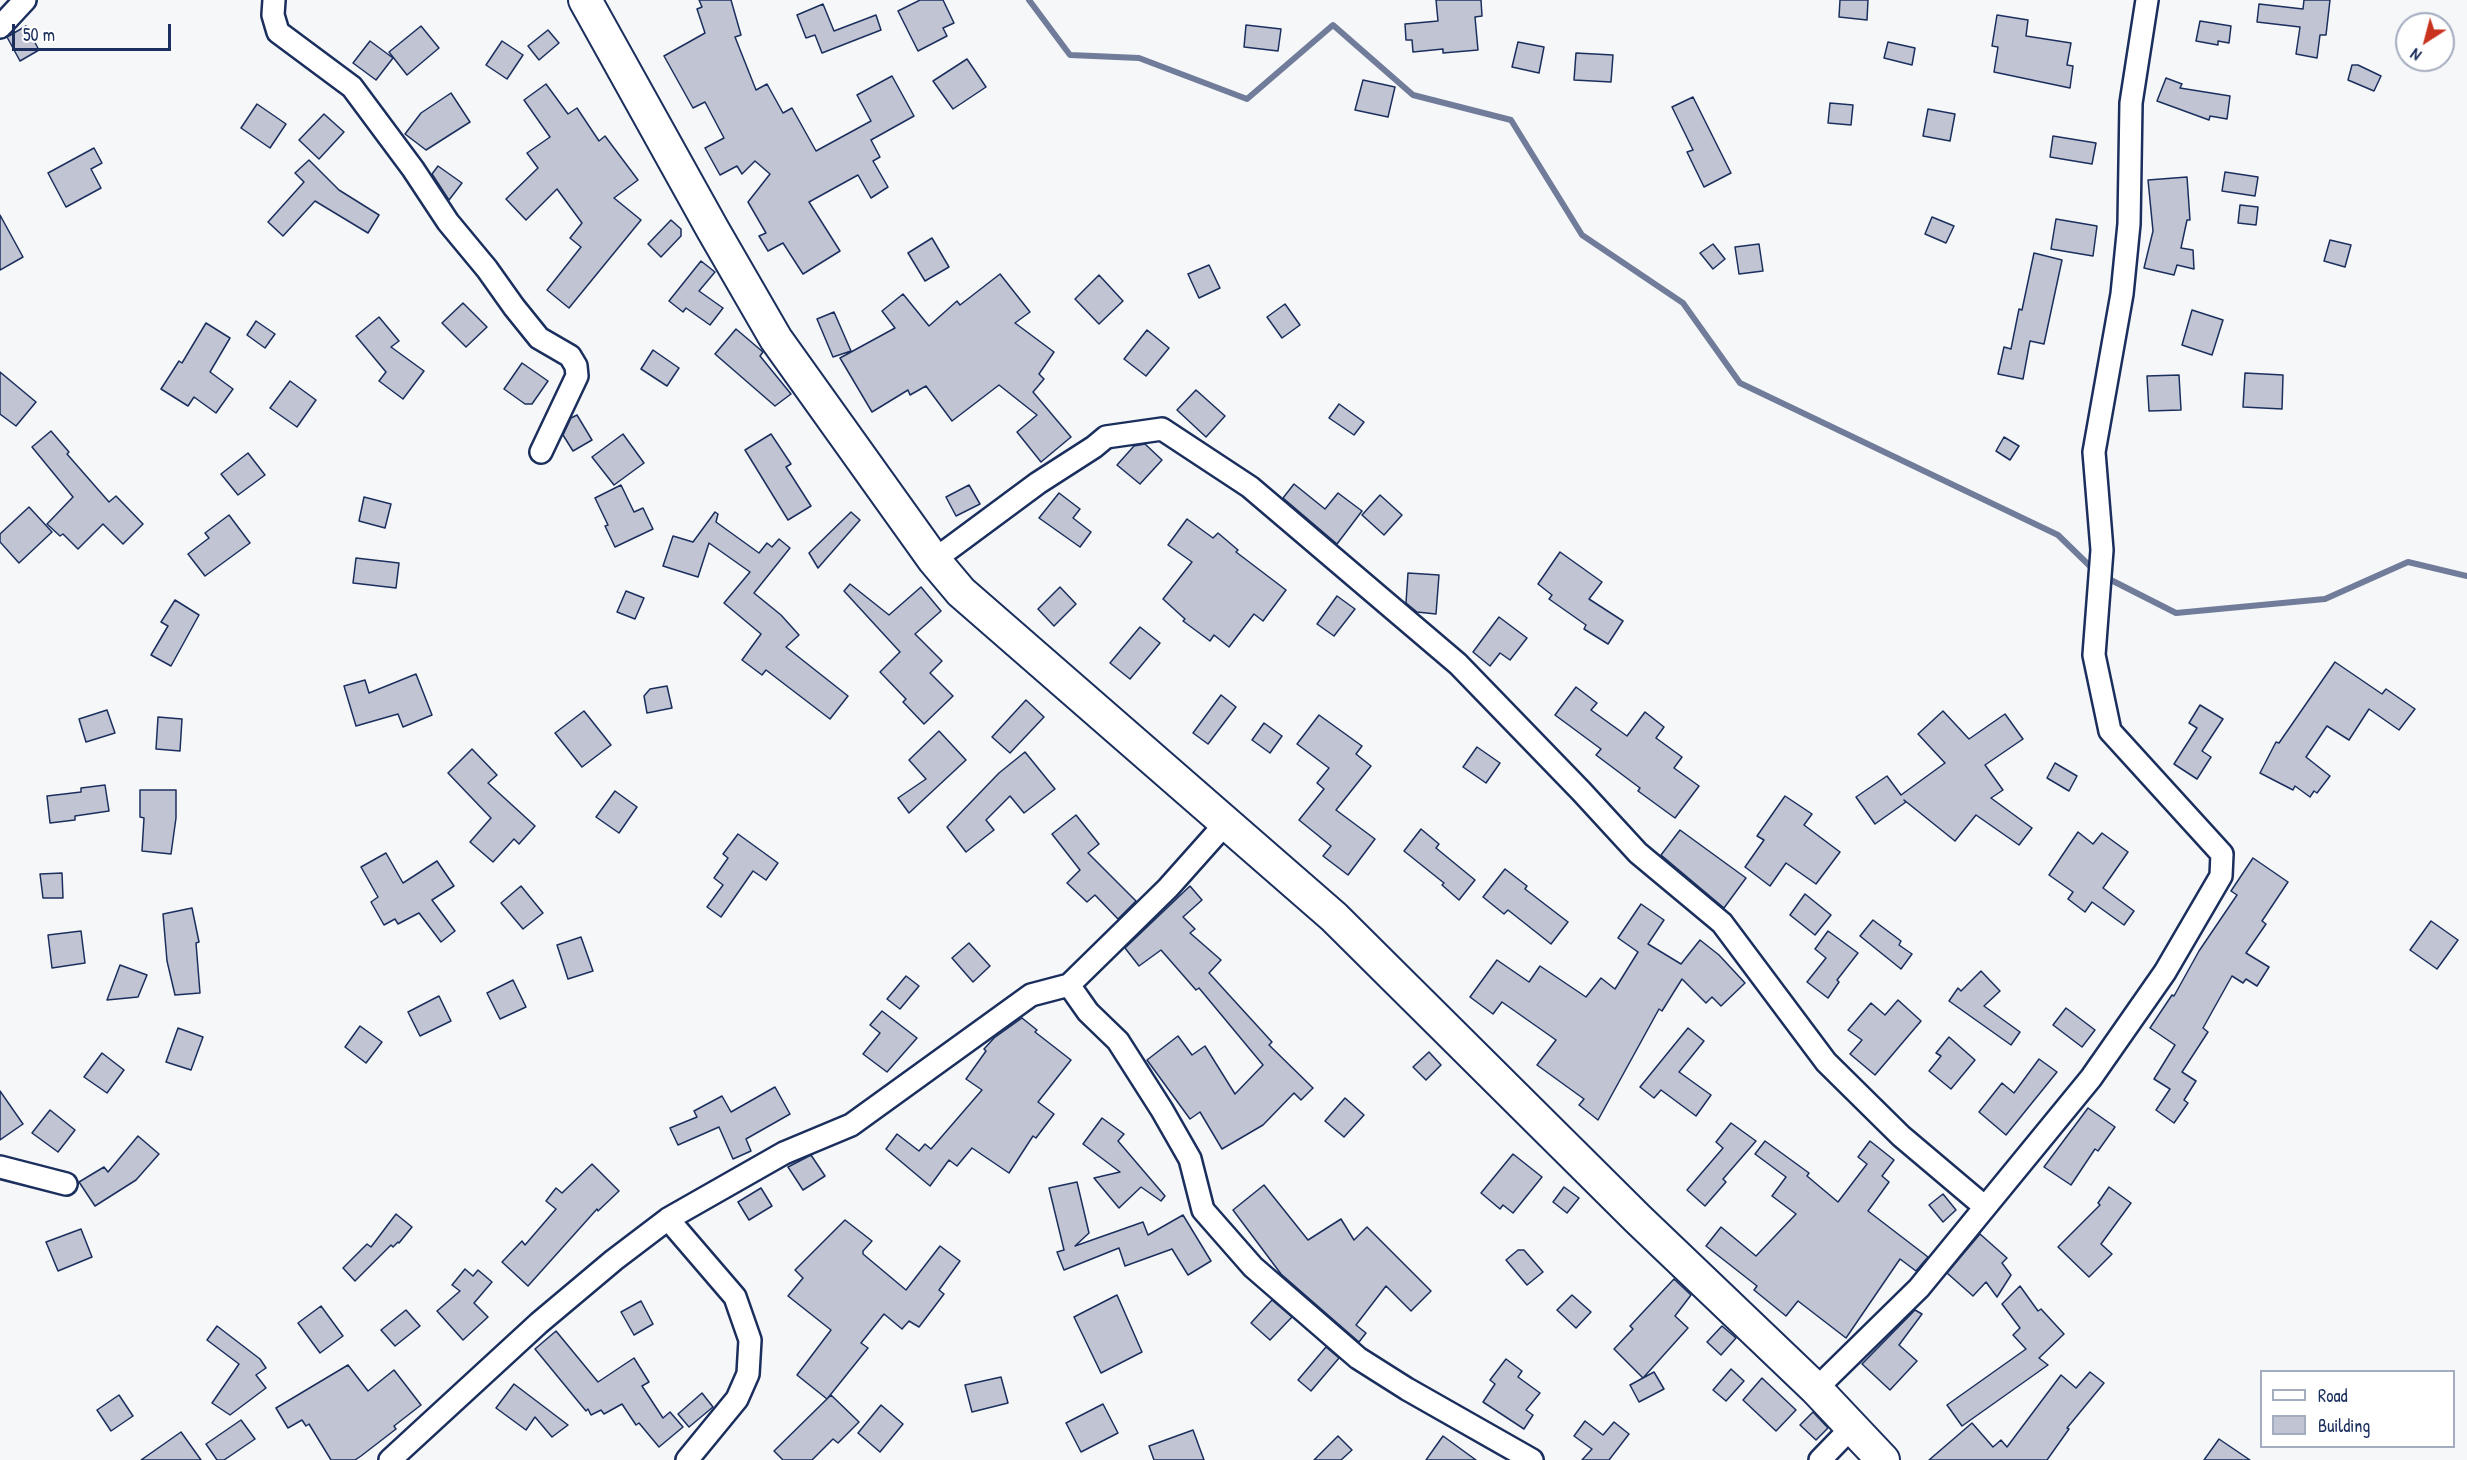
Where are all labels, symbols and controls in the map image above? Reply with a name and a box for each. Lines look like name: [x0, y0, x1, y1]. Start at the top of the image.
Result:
scale bar: [15, 12, 174, 50]
north arrow: [2395, 12, 2455, 72]
text: 50 m: [23, 22, 55, 47]
text: N: [2406, 44, 2426, 66]
legend: [2260, 1370, 2455, 1448]
text: Road: [2318, 1383, 2348, 1408]
text: Building: [2318, 1413, 2370, 1438]

